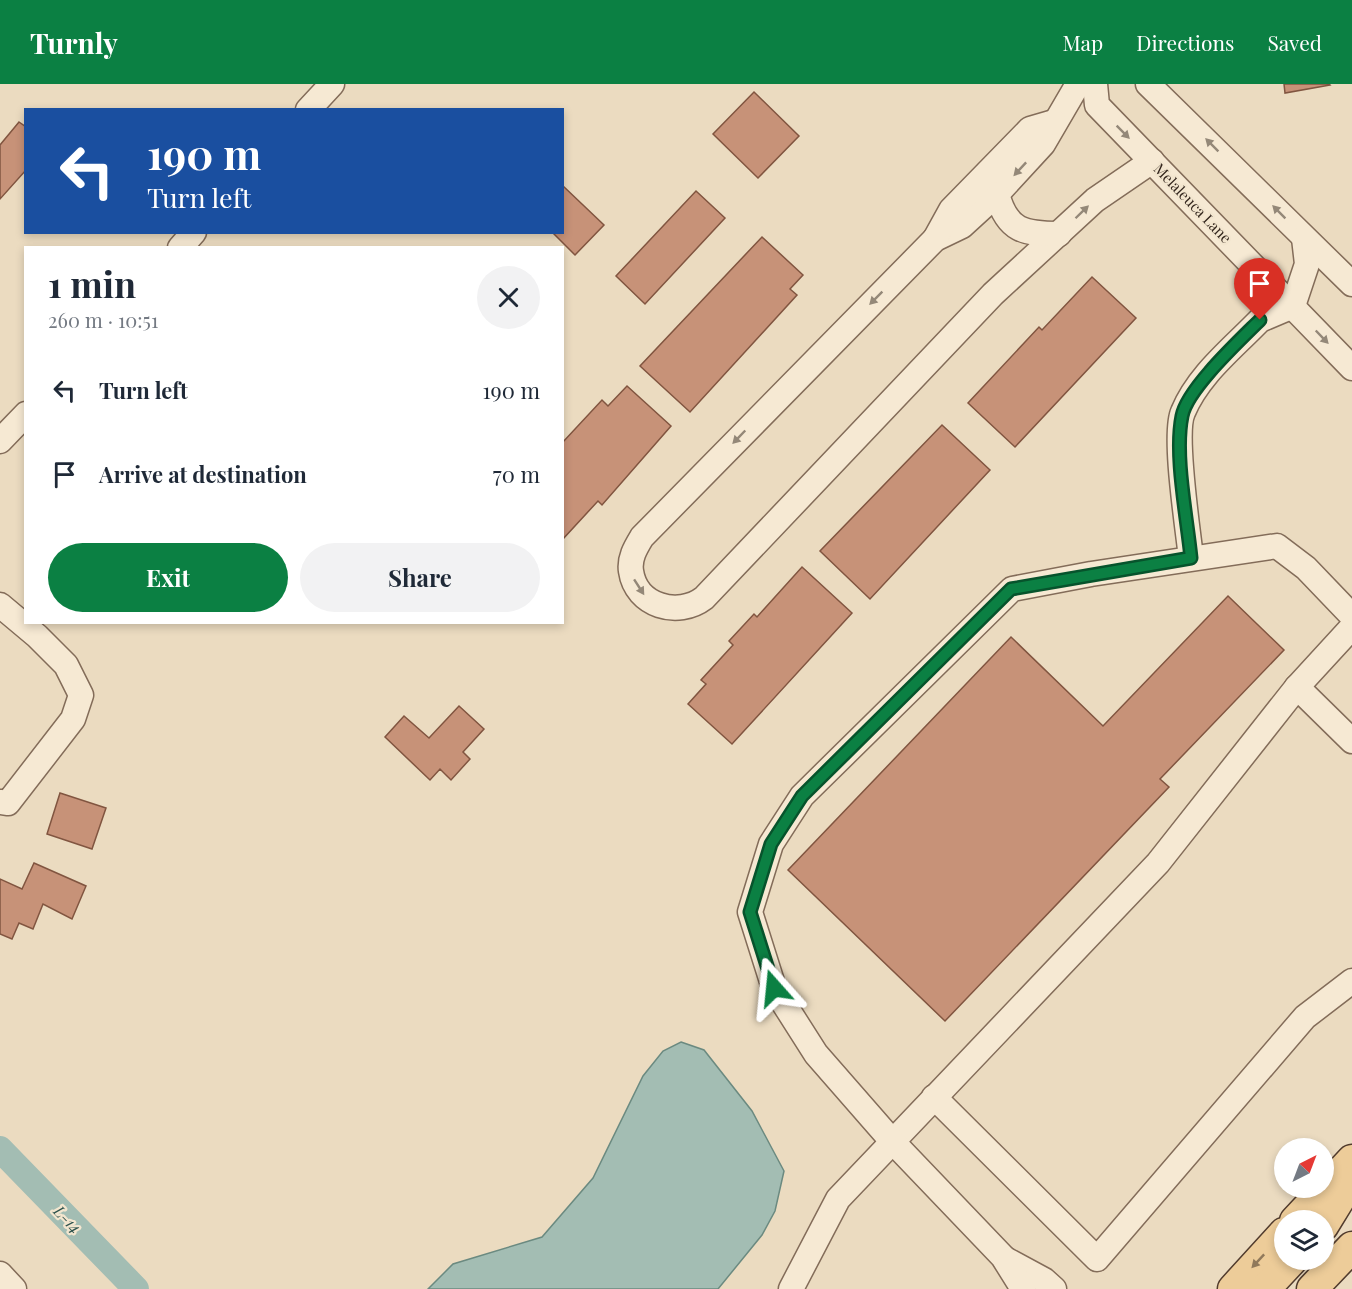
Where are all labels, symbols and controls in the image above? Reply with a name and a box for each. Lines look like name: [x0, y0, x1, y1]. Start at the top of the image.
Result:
text: Turnly: [30, 24, 118, 61]
text: Map: [1062, 28, 1103, 56]
text: Directions: [1136, 28, 1234, 56]
text: Saved: [1267, 28, 1322, 56]
one-way arrow: [1116, 124, 1130, 139]
text: 190 m: [147, 125, 261, 181]
icon: left: [48, 132, 126, 210]
one-way arrow: [1205, 139, 1219, 153]
street label: Melaleuca Lane: [1150, 159, 1236, 247]
one-way arrow: [1013, 161, 1027, 176]
text: Turn left: [147, 179, 251, 215]
one-way arrow: [1271, 205, 1286, 219]
one-way arrow: [1075, 206, 1089, 220]
pin: [1234, 258, 1285, 320]
text: 1 min: [48, 259, 136, 307]
button: close: [477, 266, 540, 329]
icon: arrive: [1243, 267, 1276, 300]
one-way arrow: [868, 291, 883, 305]
text: 260 m · 10:51: [48, 306, 158, 333]
one-way arrow: [1315, 329, 1329, 343]
icon: left: [48, 374, 81, 407]
text: Turn left: [99, 375, 188, 405]
text: 190 m: [482, 375, 540, 405]
one-way arrow: [733, 430, 747, 444]
icon: arrive: [48, 458, 81, 491]
text: Arrive at destination: [99, 459, 307, 489]
text: 70 m: [493, 459, 540, 489]
button: Exit: [48, 543, 288, 612]
button: Share: [300, 543, 540, 612]
one-way arrow: [633, 579, 645, 595]
position arrow: [742, 956, 806, 1020]
north arrow: [1274, 1138, 1334, 1198]
map controls: [1274, 1138, 1334, 1270]
water label: L-14: [49, 1200, 86, 1237]
button: layers: [1274, 1210, 1334, 1270]
one-way arrow: [1252, 1254, 1266, 1268]

